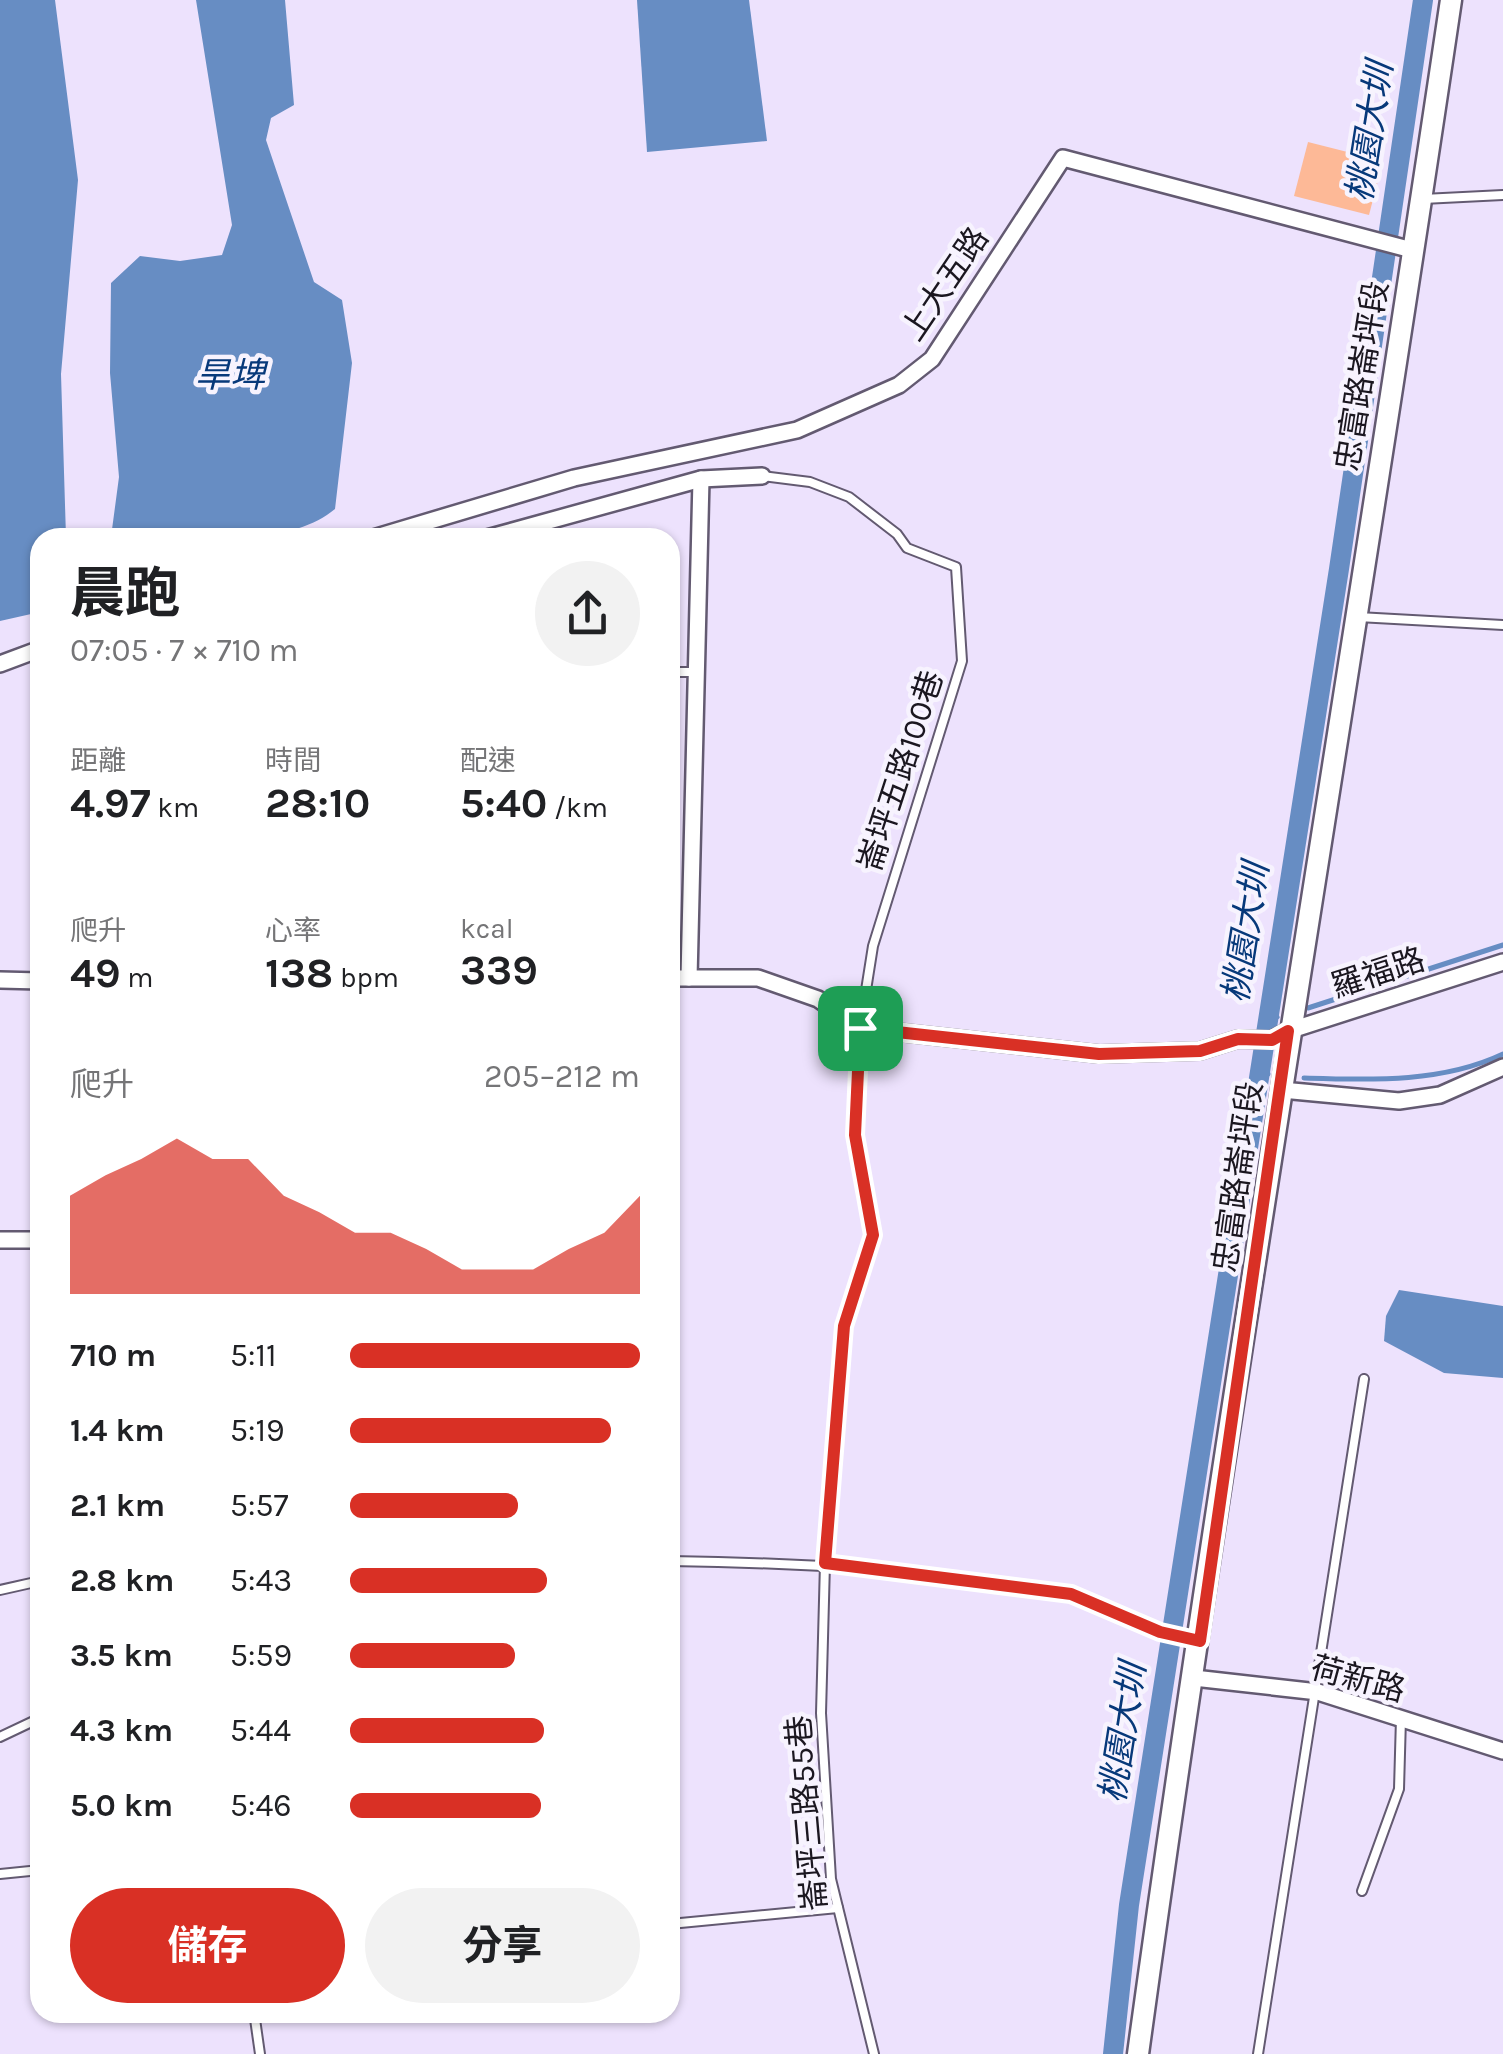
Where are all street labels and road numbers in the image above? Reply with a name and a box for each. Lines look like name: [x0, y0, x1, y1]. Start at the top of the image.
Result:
street label: 上大五路: [894, 221, 996, 347]
street label: 忠富路崙坪段: [1329, 278, 1395, 474]
street label: 崙坪五路100巷: [851, 666, 951, 876]
street label: 羅福路: [1327, 941, 1429, 1005]
street label: 忠富路崙坪段: [1206, 1079, 1270, 1275]
street label: 荷新路: [1307, 1649, 1409, 1709]
street label: 崙坪三路55巷: [780, 1714, 834, 1912]

